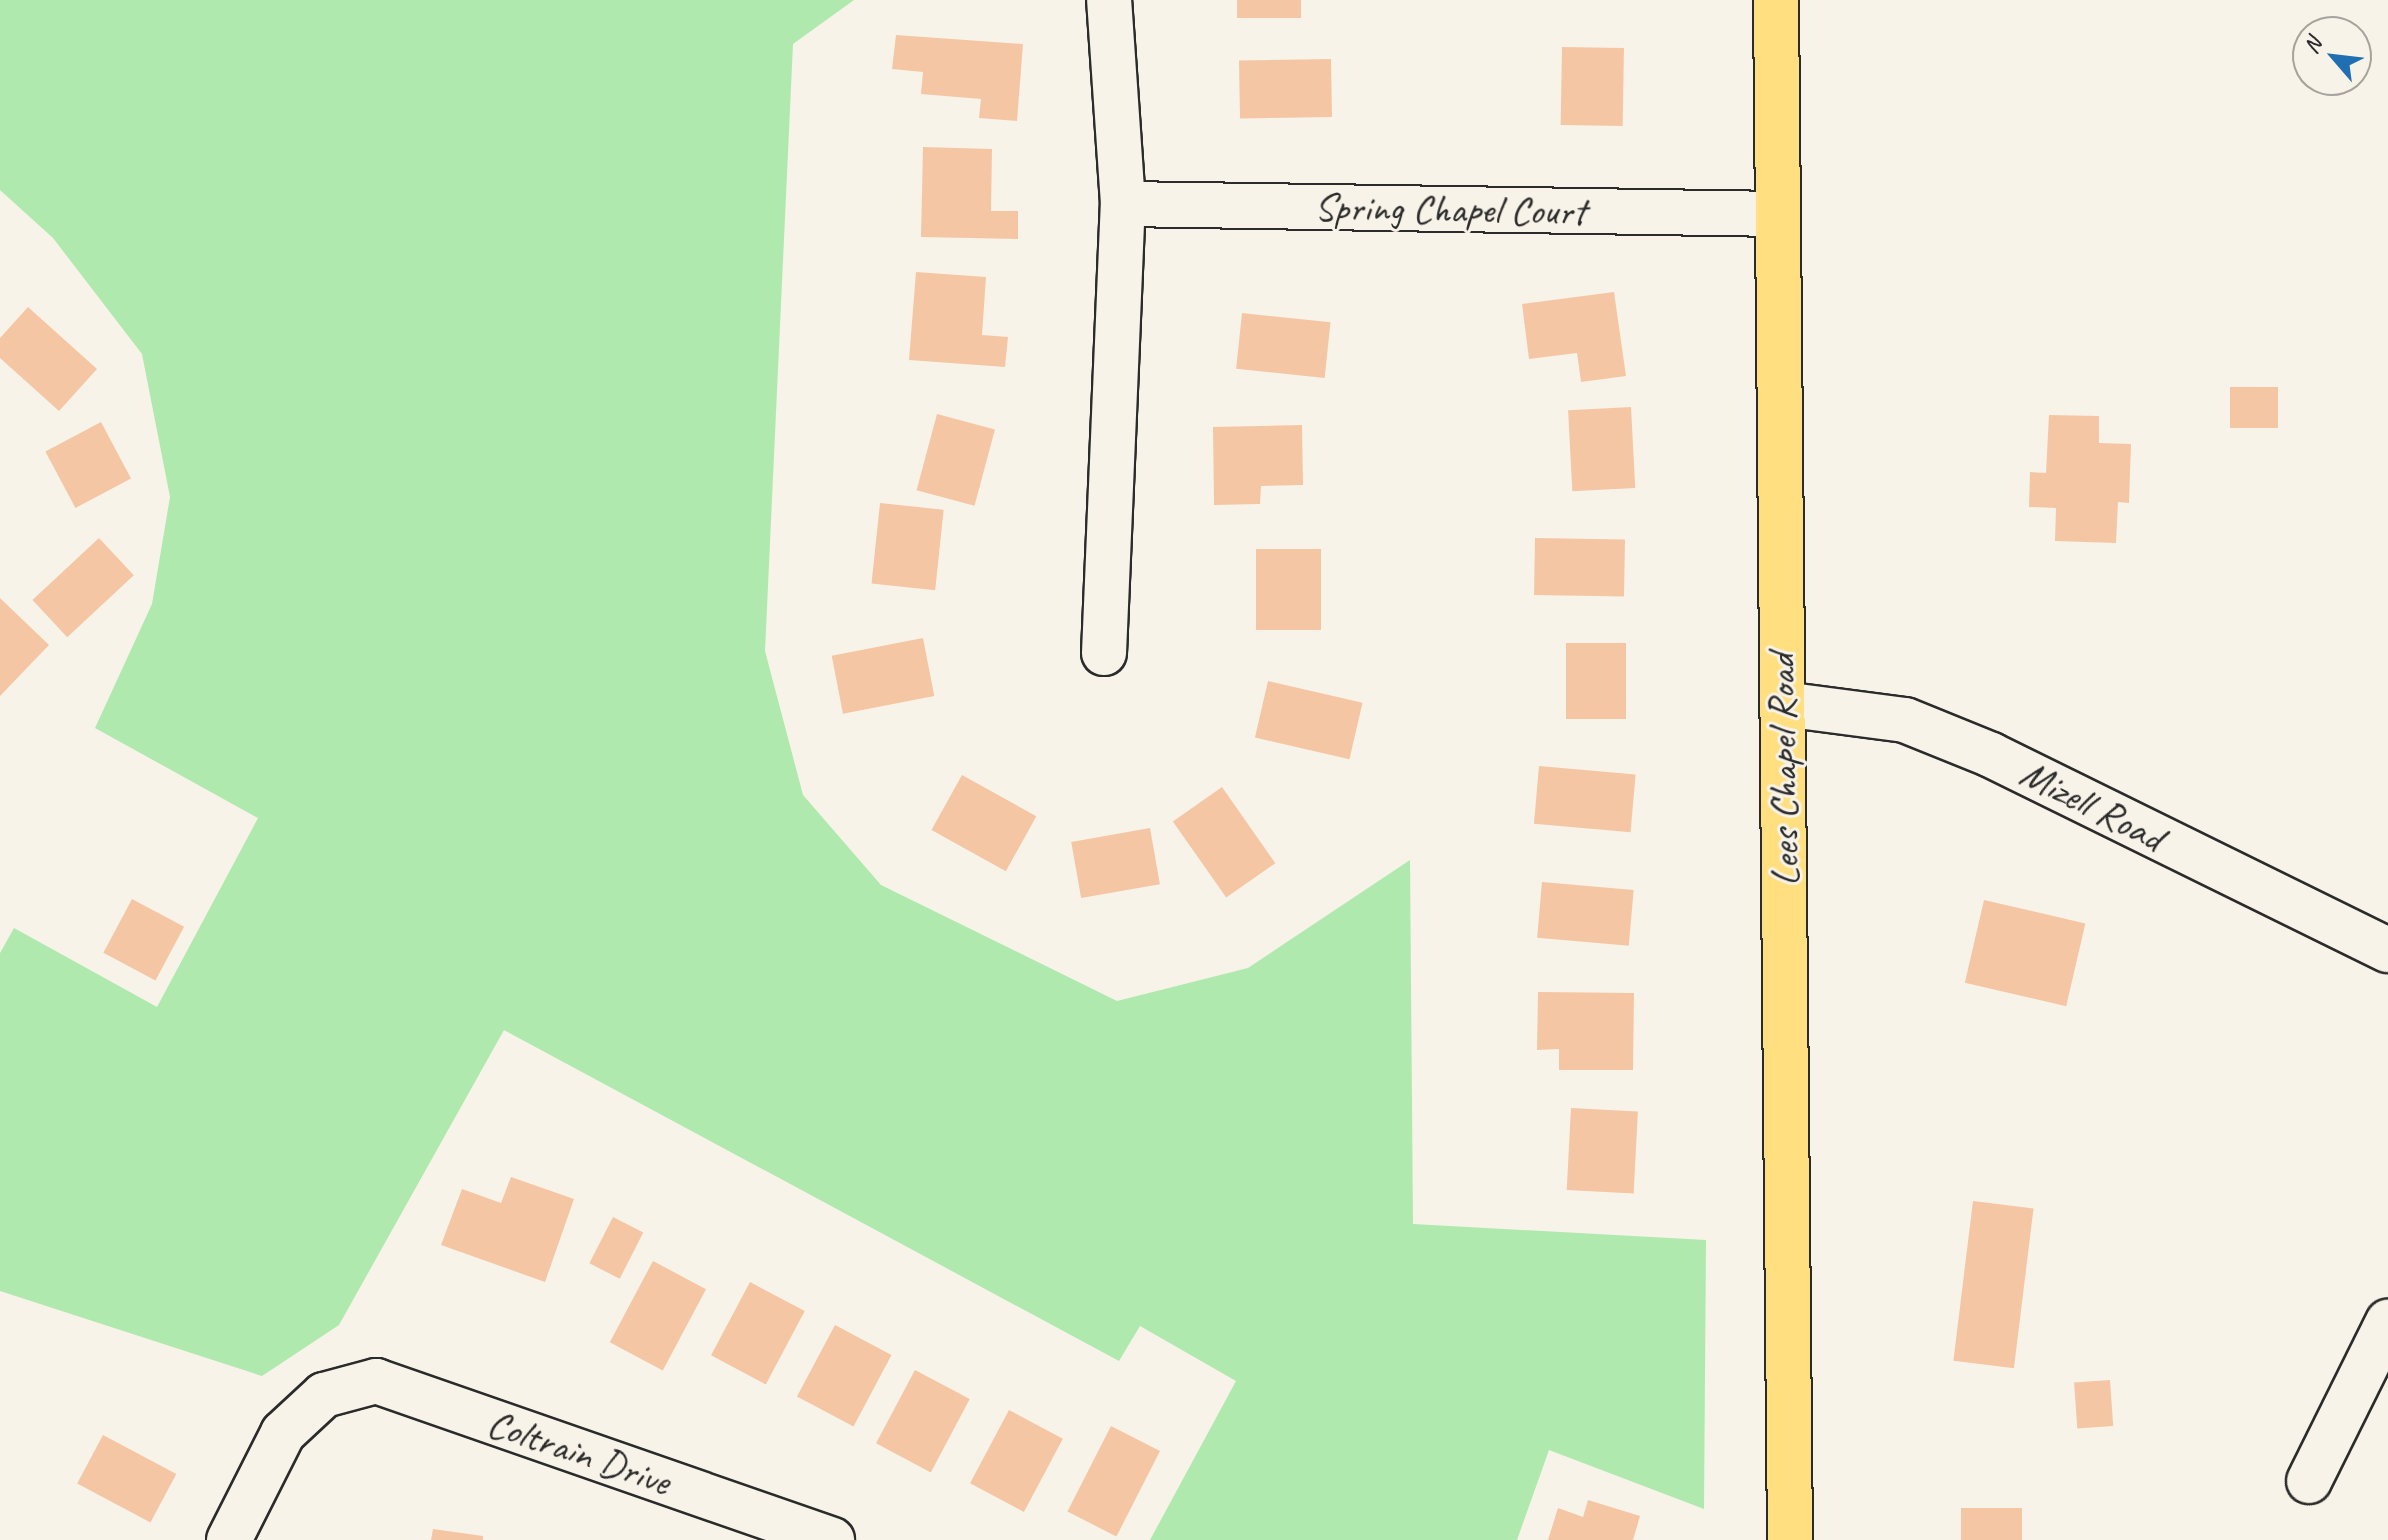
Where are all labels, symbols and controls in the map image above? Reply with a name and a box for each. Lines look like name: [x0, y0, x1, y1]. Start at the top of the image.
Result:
north arrow: [2292, 16, 2372, 96]
text: N: [2297, 33, 2328, 58]
street label: Spring Chapel Court: [1313, 183, 1587, 235]
street label: Lees Chapel Road: [1757, 653, 1809, 887]
street label: Mizell Road: [2013, 749, 2171, 861]
street label: Coltrain Drive: [481, 1398, 677, 1506]

